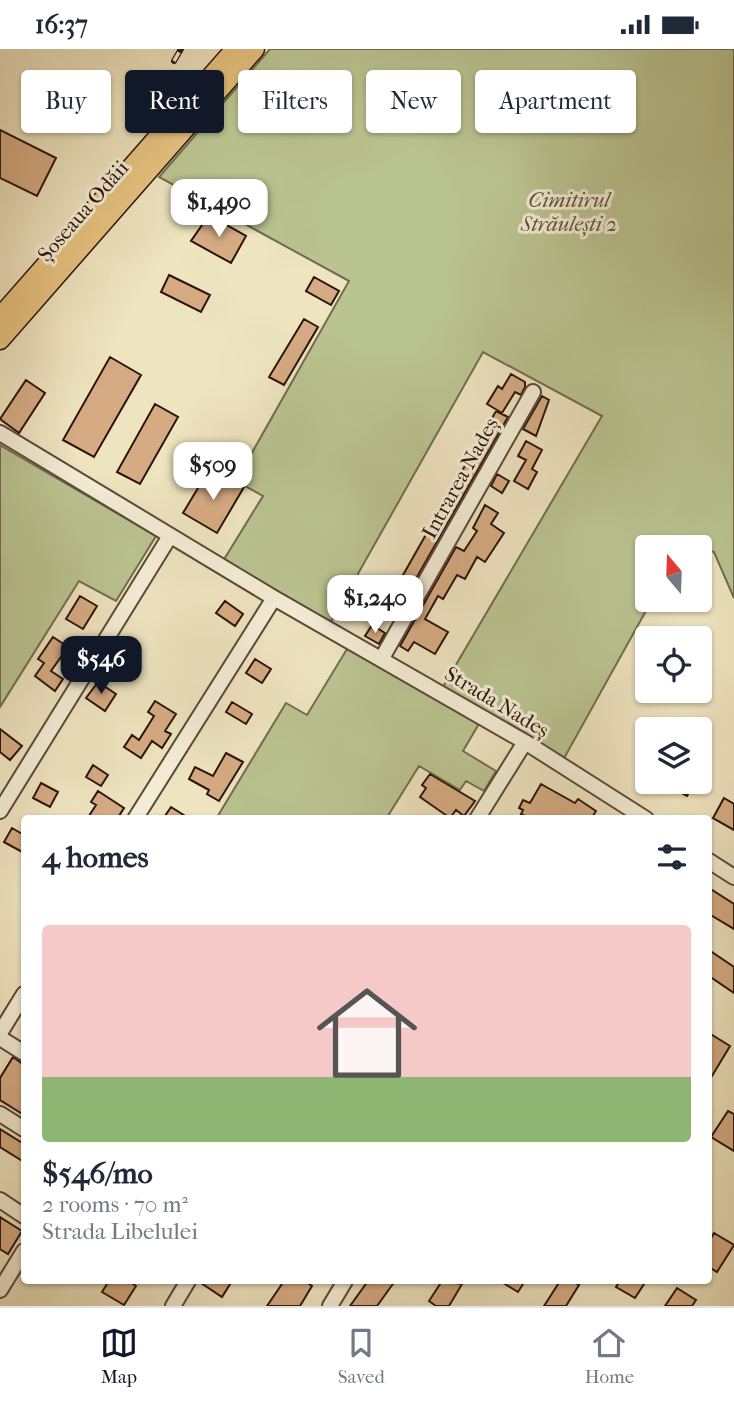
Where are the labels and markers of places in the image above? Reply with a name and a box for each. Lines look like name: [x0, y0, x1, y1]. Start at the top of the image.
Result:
pin: $1,490: [162, 179, 276, 239]
pin: $509: [172, 442, 254, 502]
pin: $1,240: [318, 575, 432, 635]
pin: $546: [60, 637, 142, 696]

